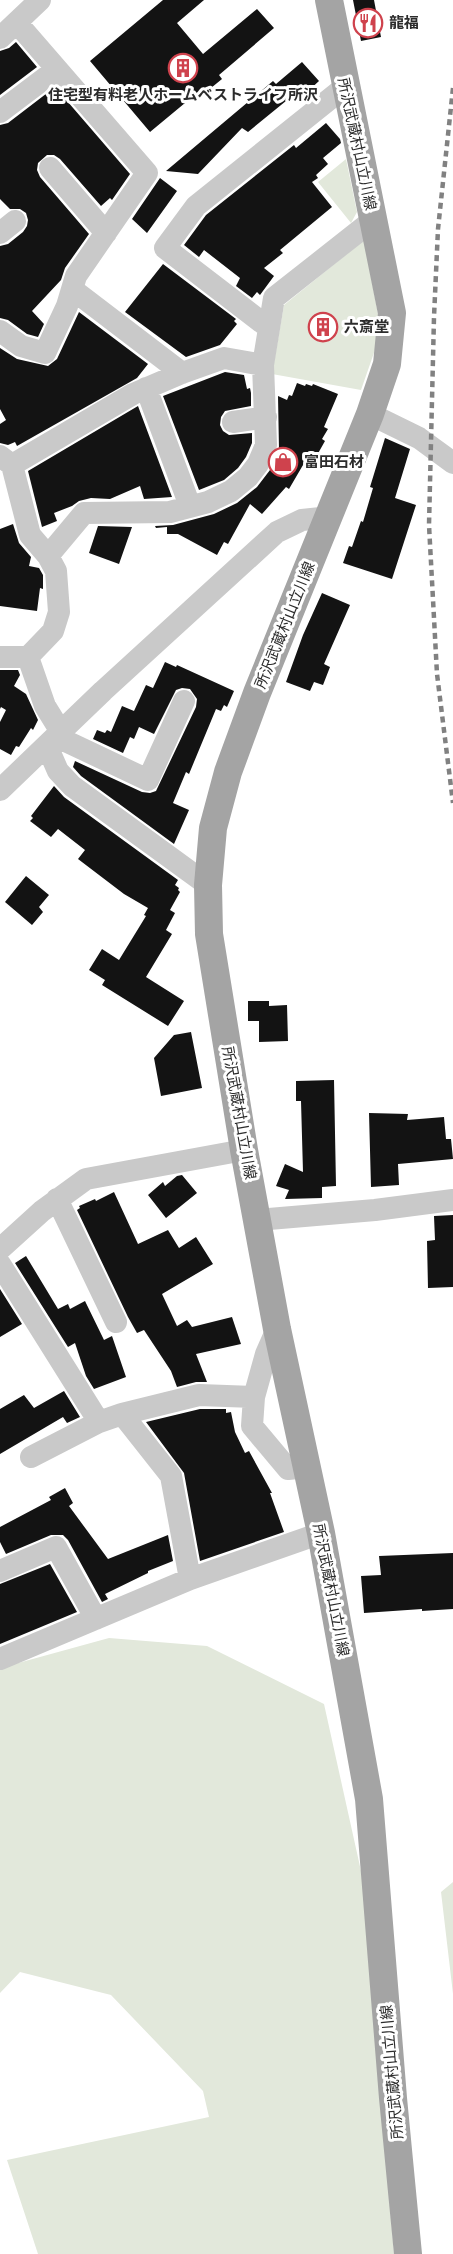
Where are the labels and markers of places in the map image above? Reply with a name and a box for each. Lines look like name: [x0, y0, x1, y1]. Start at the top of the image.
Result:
restaurant icon: 龍福: [352, 7, 384, 39]
place label: 龍福: [389, 12, 419, 32]
building icon: 住宅型有料老人ホームベストライフ所沢: [167, 52, 199, 84]
place label: 住宅型有料老人ホームベストライフ所沢: [48, 84, 318, 104]
building icon: 六斎堂: [307, 311, 339, 343]
place label: 六斎堂: [344, 316, 389, 336]
shop icon: 富田石材: [267, 446, 299, 478]
place label: 富田石材: [304, 451, 364, 471]

